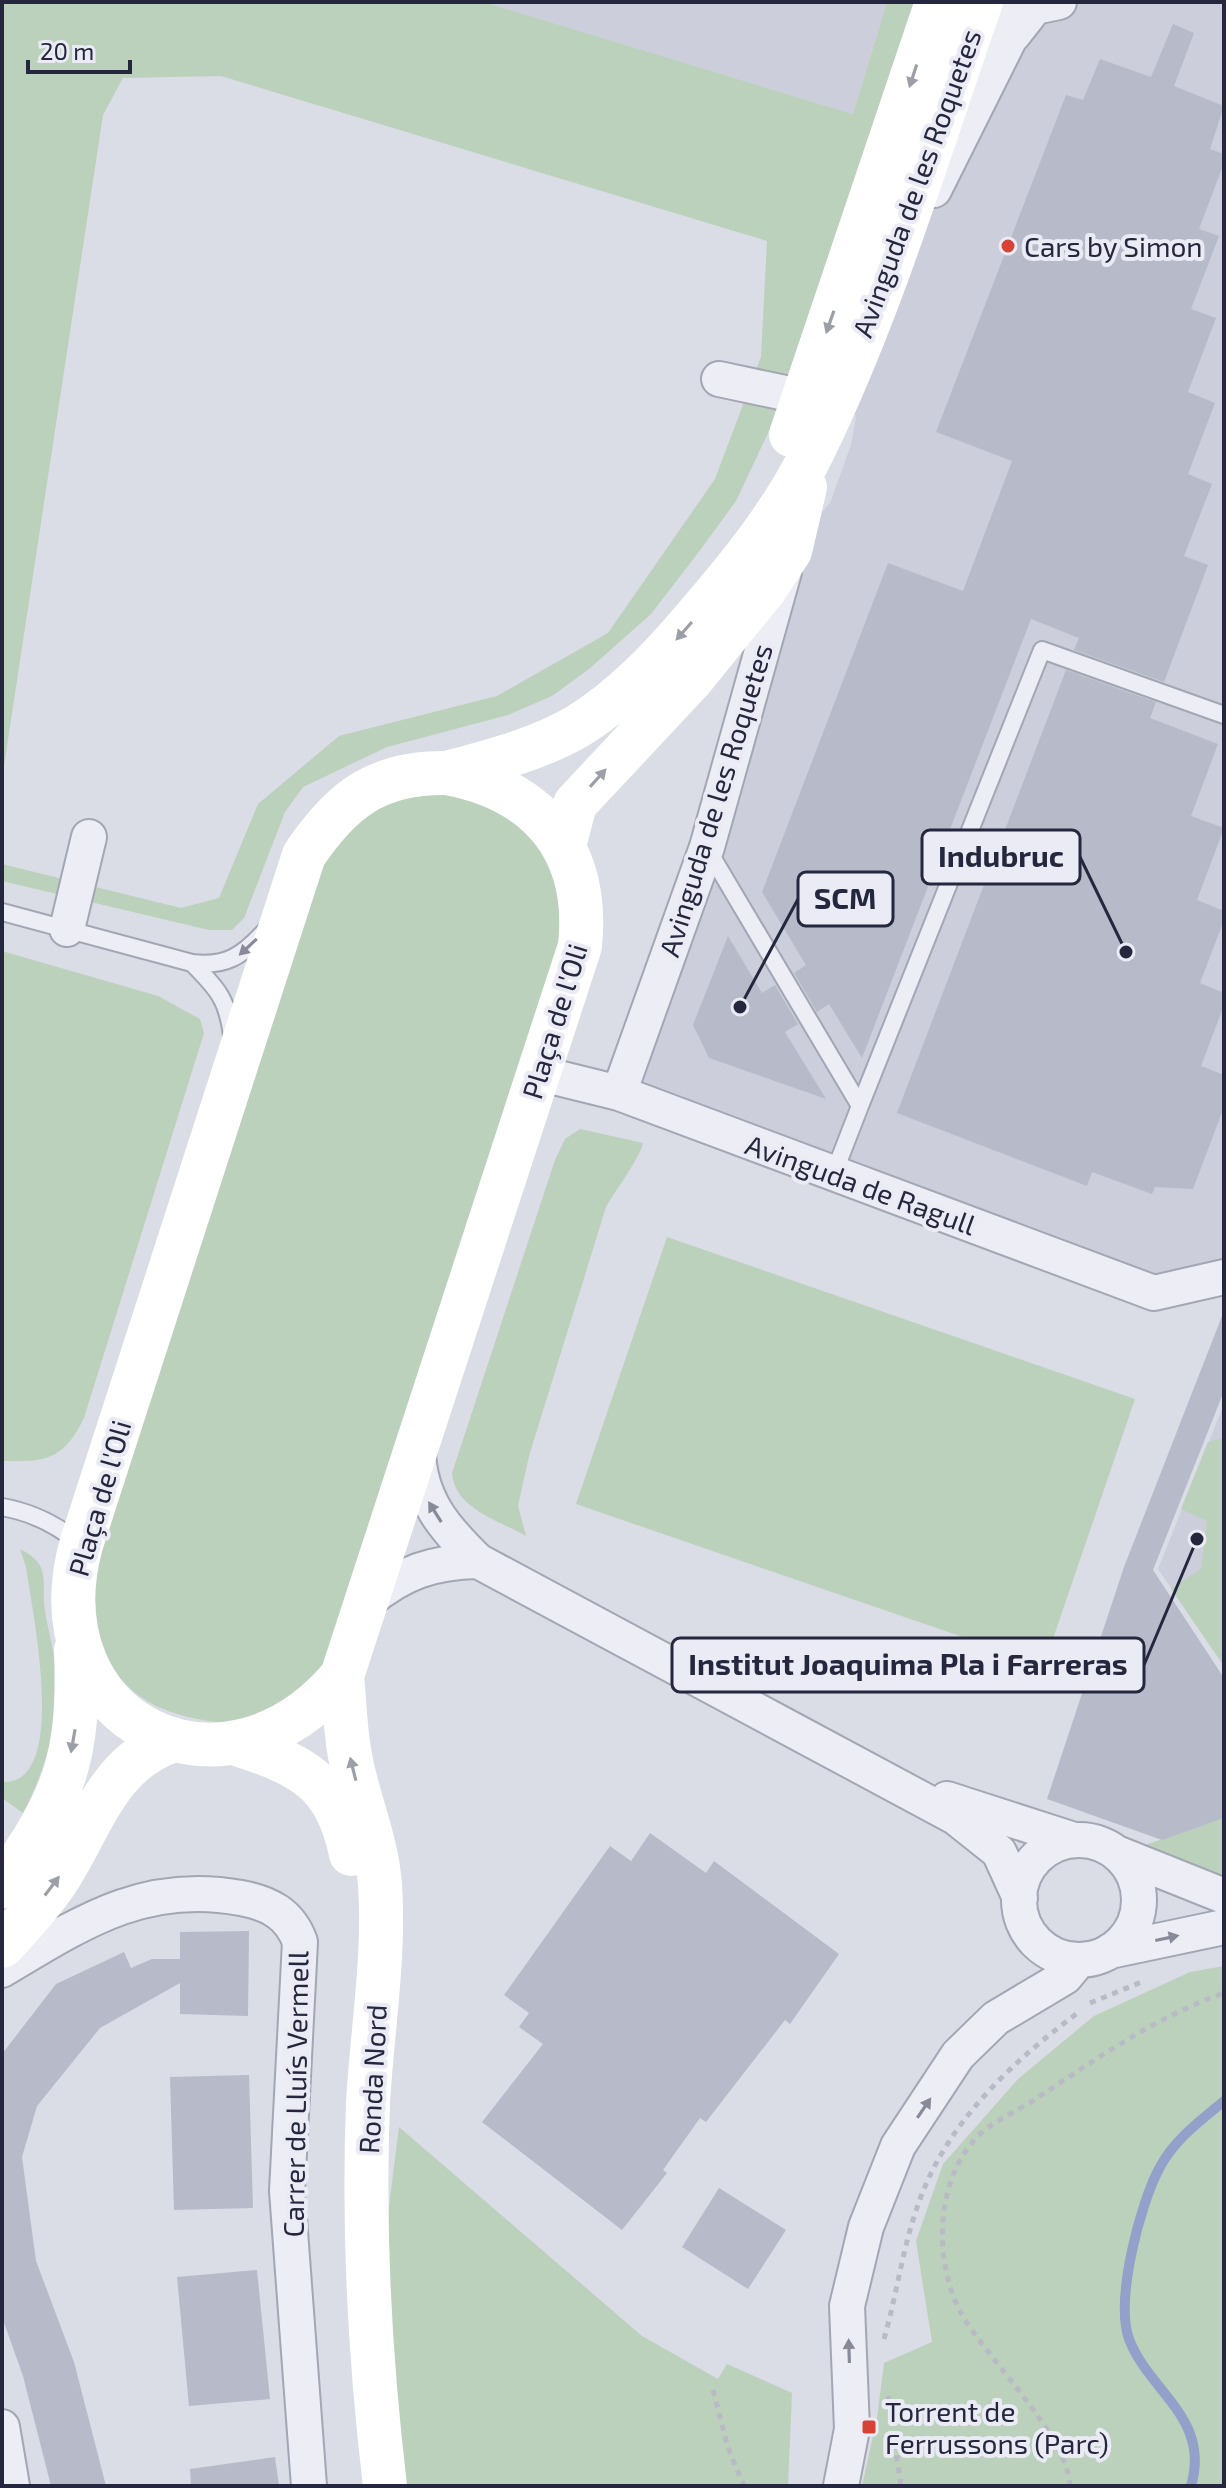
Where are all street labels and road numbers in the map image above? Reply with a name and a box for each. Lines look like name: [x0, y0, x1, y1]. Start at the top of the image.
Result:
street label: Avinguda de les Roquetes: [844, 24, 988, 342]
street label: Avinguda de les Roquetes: [651, 640, 779, 960]
street label: Plaça de l'Oli: [514, 939, 595, 1103]
street label: Avinguda de Ragull: [741, 1127, 981, 1242]
street label: Plaça de l'Oli: [61, 1416, 138, 1580]
street label: Carrer de Lluís Vermell: [276, 1950, 315, 2238]
street label: Ronda Nord: [351, 2003, 393, 2155]

